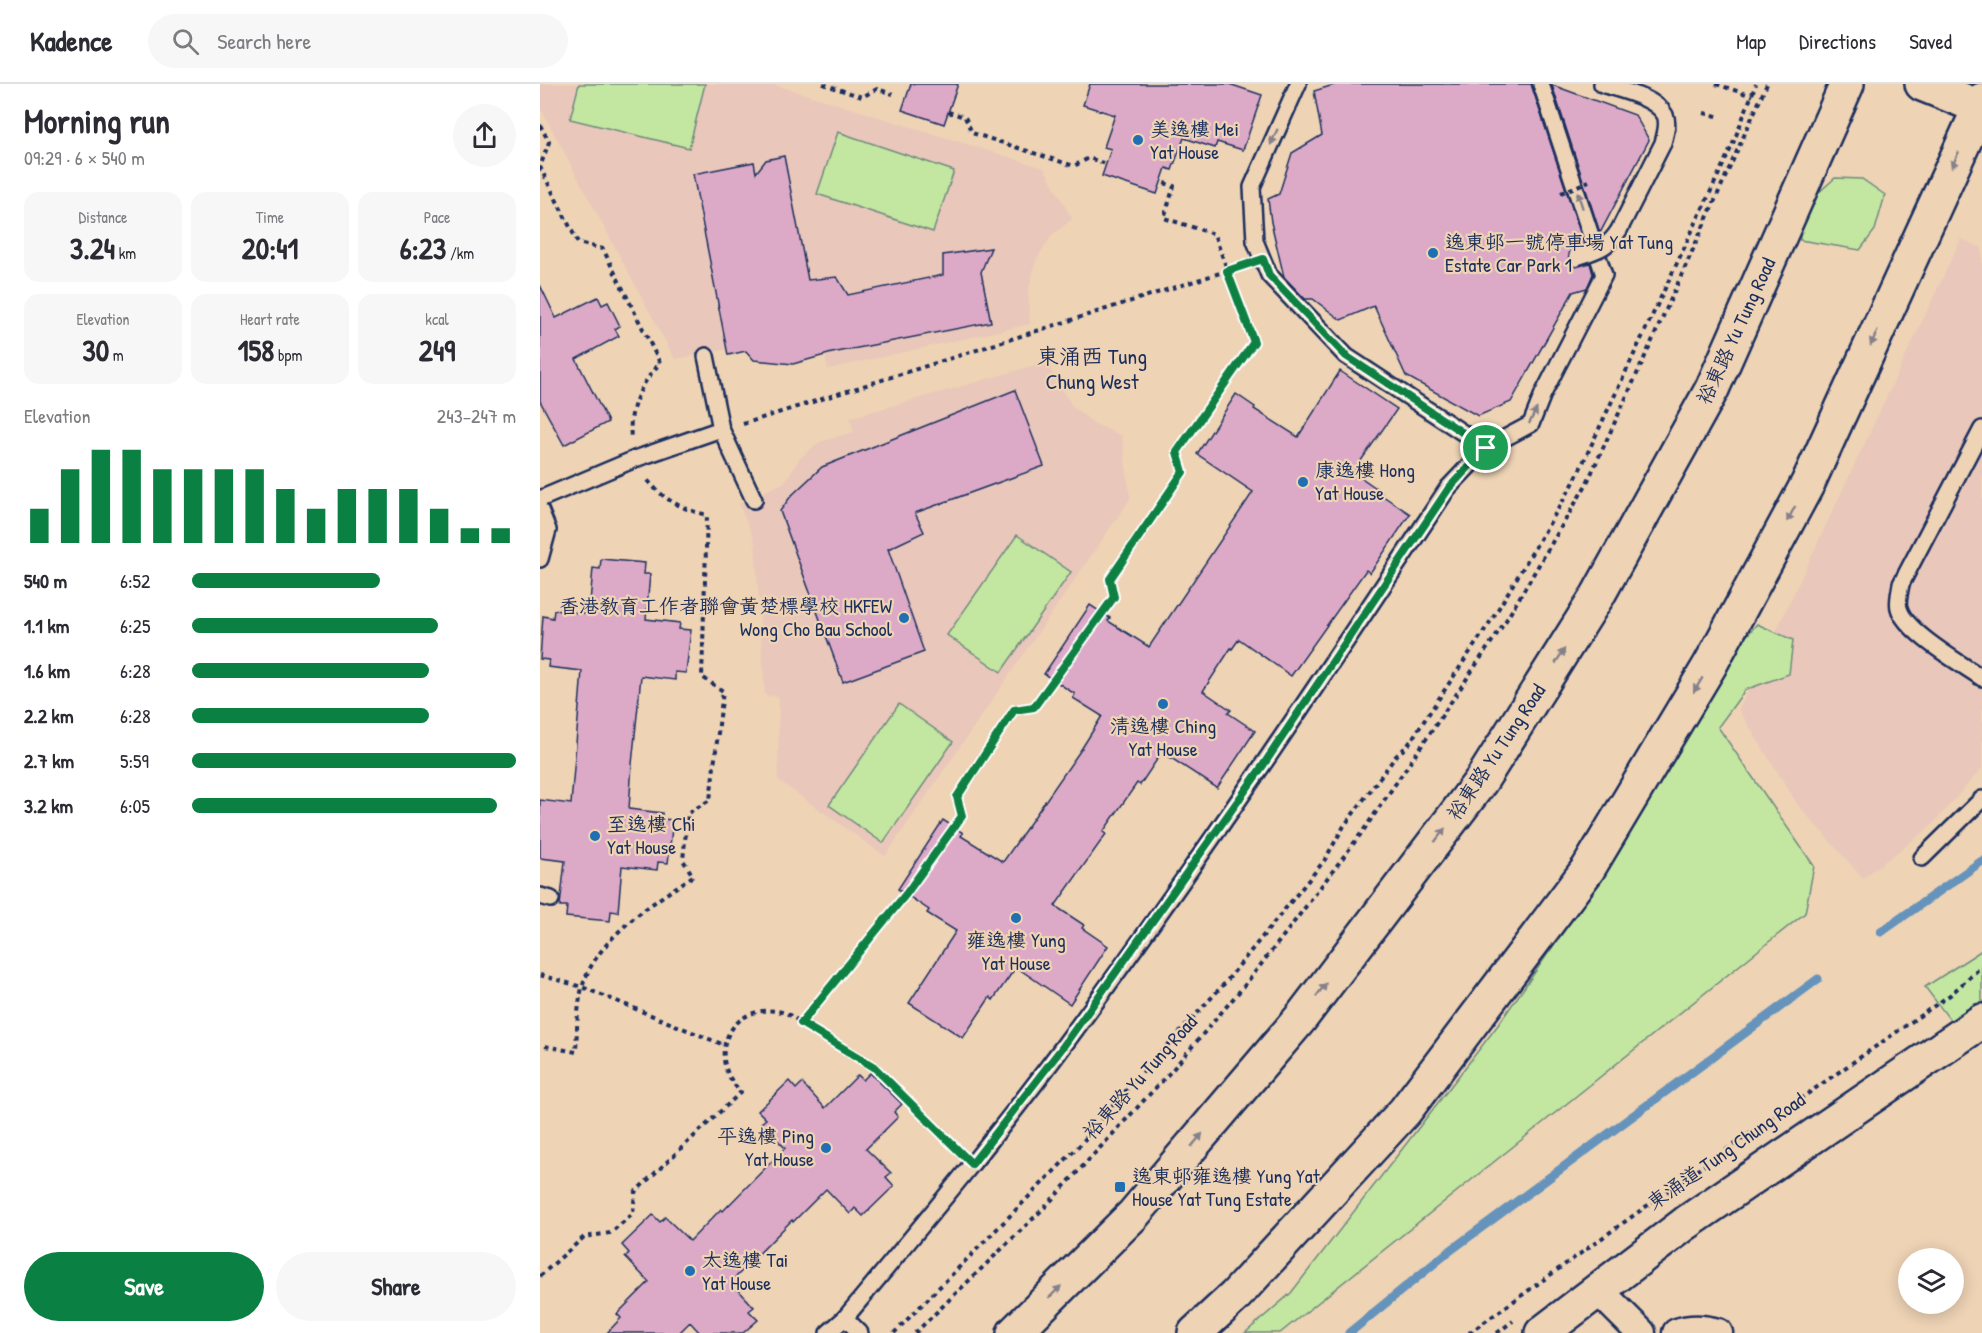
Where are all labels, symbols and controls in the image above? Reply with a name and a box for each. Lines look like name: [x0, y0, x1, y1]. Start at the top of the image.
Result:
search box: [148, 14, 568, 68]
text: Kadence: [30, 22, 112, 60]
icon: search: [169, 25, 202, 58]
text: Search here: [217, 26, 311, 56]
text: Map: [1736, 27, 1766, 56]
text: Directions: [1799, 27, 1876, 56]
text: Saved: [1909, 27, 1952, 56]
text: Morning run: [24, 99, 170, 143]
button: share: [453, 104, 516, 167]
place label: 美逸樓 Mei Yat House: [1150, 115, 1239, 165]
one-way arrow: [1270, 129, 1279, 146]
marker: 美逸樓 Mei Yat House: [1131, 133, 1145, 147]
text: 09:29 · 6 × 540 m: [24, 144, 145, 171]
one-way arrow: [1950, 152, 1960, 170]
one-way arrow: [1574, 191, 1584, 209]
text: Distance: [79, 206, 127, 228]
text: Time: [256, 206, 284, 228]
text: Pace: [424, 206, 450, 228]
text: 3.24: [70, 228, 115, 268]
text: 20:41: [242, 228, 298, 268]
text: 6:23: [400, 228, 446, 268]
place label: 逸東邨一號停車場 Yat Tung Estate Car Park 1: [1445, 228, 1673, 278]
text: km: [115, 242, 136, 264]
text: /km: [446, 242, 474, 264]
marker: 逸東邨一號停車場 Yat Tung Estate Car Park 1: [1426, 246, 1440, 260]
street label: 裕東路 Yu Tung Road: [1690, 253, 1781, 408]
text: Elevation: [76, 308, 130, 330]
text: Heart rate: [240, 308, 300, 330]
text: kcal: [425, 308, 449, 330]
one-way arrow: [1870, 329, 1879, 346]
text: 30: [82, 330, 109, 370]
text: 158: [238, 330, 274, 370]
text: 249: [419, 330, 455, 370]
district label: 東涌西 Tung Chung West: [1037, 341, 1147, 396]
text: m: [109, 344, 124, 366]
text: bpm: [274, 344, 302, 366]
text: Elevation: [24, 402, 90, 429]
text: 243–247 m: [437, 402, 516, 429]
one-way arrow: [1529, 408, 1538, 425]
pin: [1460, 422, 1511, 473]
icon: arrive: [1469, 431, 1502, 464]
place label: 康逸樓 Hong Yat House: [1315, 456, 1415, 506]
marker: 康逸樓 Hong Yat House: [1296, 475, 1310, 489]
one-way arrow: [1786, 506, 1796, 523]
text: 540 m: [24, 567, 67, 594]
text: 6:52: [120, 567, 150, 594]
place label: 香港教育工作者聯會黃楚標學校 HKFEW Wong Cho Bau School: [559, 592, 893, 642]
marker: 香港教育工作者聯會黃楚標學校 HKFEW Wong Cho Bau School: [897, 611, 911, 625]
text: 1.1 km: [24, 612, 69, 639]
text: 6:25: [120, 612, 150, 639]
one-way arrow: [1554, 648, 1565, 664]
text: 1.6 km: [24, 657, 70, 684]
text: 6:28: [120, 657, 151, 684]
one-way arrow: [1692, 677, 1703, 693]
street label: 裕東路 Yu Tung Road: [1440, 678, 1551, 825]
marker: 清逸樓 Ching Yat House: [1156, 697, 1170, 711]
text: 2.2 km: [24, 702, 74, 729]
text: 6:28: [120, 702, 151, 729]
place label: 清逸樓 Ching Yat House: [1110, 712, 1216, 762]
text: 2.7 km: [24, 747, 74, 774]
text: 5:59: [120, 747, 149, 774]
text: 3.2 km: [24, 792, 73, 819]
text: 6:05: [120, 792, 150, 819]
place label: 至逸樓 Chi Yat House: [607, 810, 695, 860]
one-way arrow: [1433, 828, 1445, 843]
marker: 至逸樓 Chi Yat House: [588, 829, 602, 843]
marker: 雍逸樓 Yung Yat House: [1009, 911, 1023, 925]
place label: 雍逸樓 Yung Yat House: [966, 926, 1066, 976]
one-way arrow: [1315, 983, 1327, 998]
street label: 裕東路 Yu Tung Road: [1076, 1009, 1203, 1145]
street label: 東涌道 Tung Chung Road: [1641, 1086, 1810, 1215]
place label: 平逸樓 Ping Yat House: [717, 1122, 814, 1172]
one-way arrow: [1190, 1133, 1203, 1148]
marker: 平逸樓 Ping Yat House: [819, 1141, 833, 1155]
place label: 逸東邨雍逸樓 Yung Yat House Yat Tung Estate: [1132, 1162, 1321, 1212]
marker: 逸東邨雍逸樓 Yung Yat House Yat Tung Estate: [1113, 1180, 1127, 1194]
place label: 太逸樓 Tai Yat House: [702, 1246, 788, 1296]
map controls: [1898, 1248, 1964, 1314]
button: layers: [1898, 1248, 1964, 1314]
button: Save: [24, 1252, 264, 1321]
button: Share: [276, 1252, 516, 1321]
marker: 太逸樓 Tai Yat House: [683, 1264, 697, 1278]
one-way arrow: [1048, 1285, 1063, 1299]

